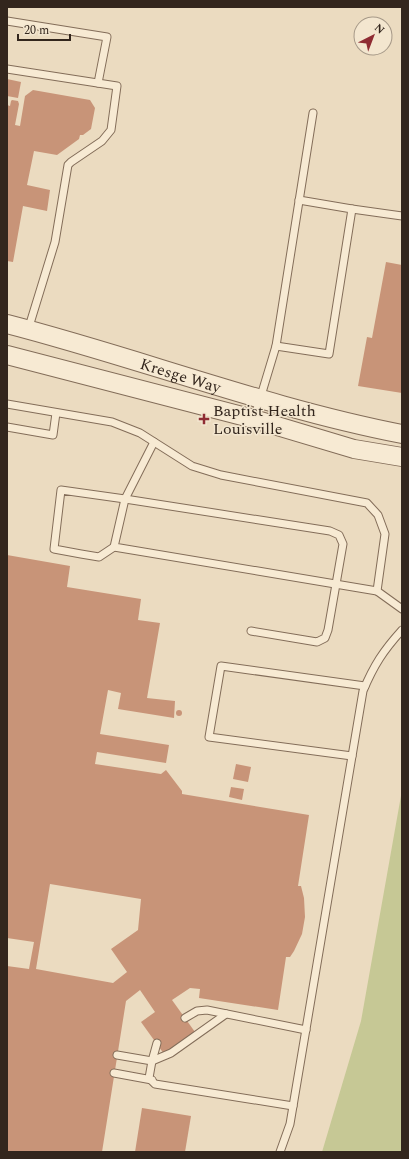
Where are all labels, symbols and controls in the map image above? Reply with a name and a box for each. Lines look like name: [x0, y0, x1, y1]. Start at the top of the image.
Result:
scale bar: [18, 16, 70, 42]
north arrow: [353, 16, 393, 56]
text: N: [370, 20, 388, 38]
text: 20 m: [24, 21, 49, 40]
street label: Kresge Way: [137, 352, 225, 400]
place label: Baptist Health Louisville: [213, 399, 316, 441]
marker: Baptist Health Louisville: [198, 413, 210, 425]

